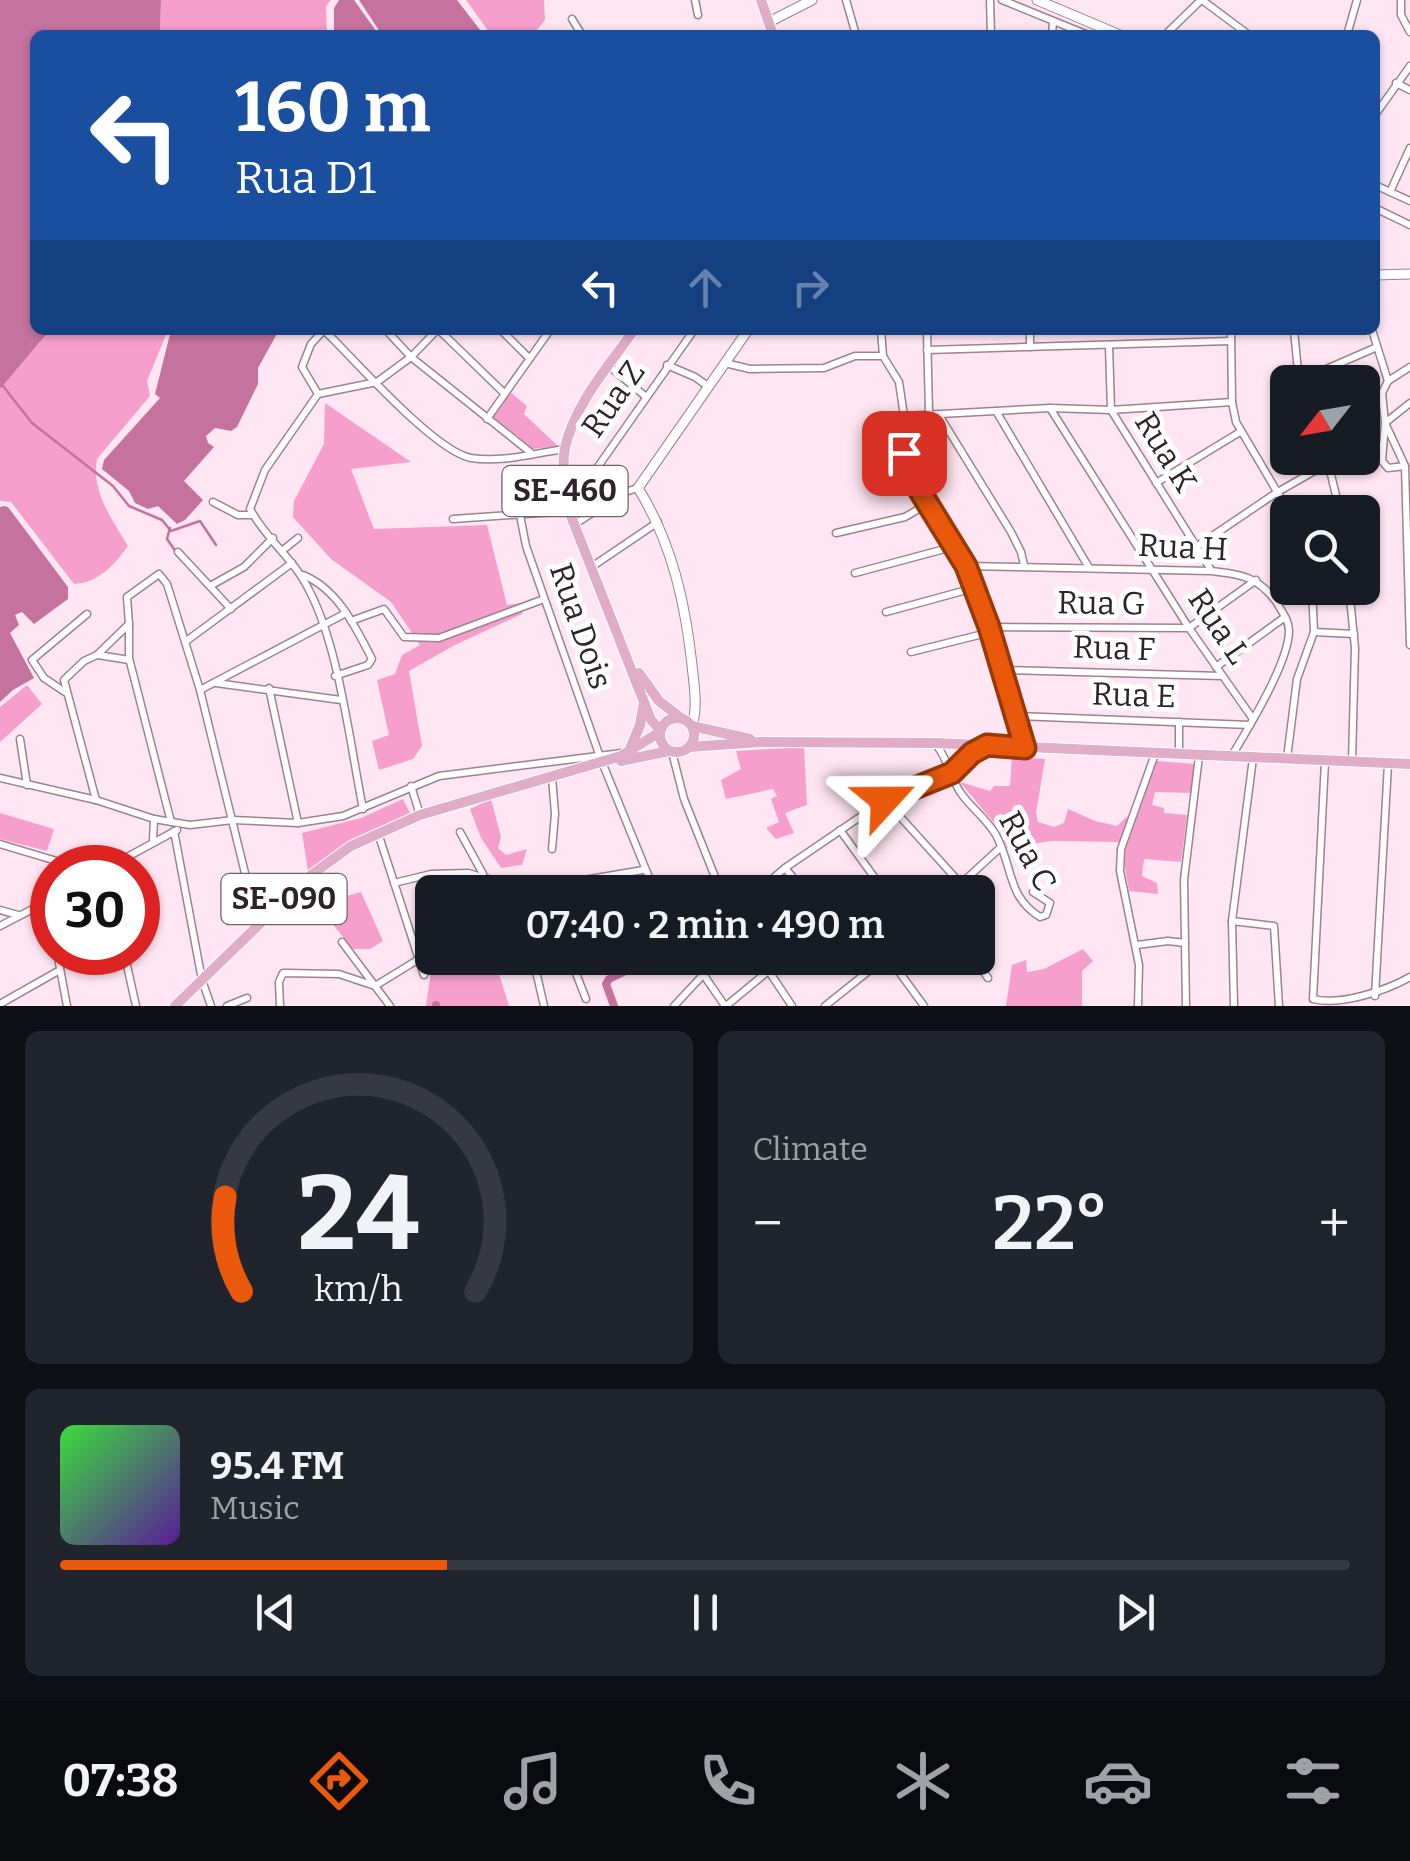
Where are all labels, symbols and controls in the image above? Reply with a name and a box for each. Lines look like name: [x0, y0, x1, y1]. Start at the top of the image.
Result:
text: 160 m: [235, 66, 430, 150]
icon: left: [70, 70, 200, 200]
text: Rua D1: [235, 151, 376, 205]
icon: left: [573, 260, 628, 315]
icon: ahead: [678, 260, 733, 315]
icon: right: [783, 260, 838, 315]
street label: Rua Z: [573, 354, 653, 444]
north arrow: [1270, 365, 1380, 475]
map controls: [1270, 365, 1380, 605]
street label: Rua K: [1127, 405, 1205, 499]
pin: [862, 411, 947, 496]
icon: arrive: [877, 426, 932, 481]
road number: SE-460: [502, 466, 628, 516]
button: search: [1270, 495, 1380, 605]
street label: Rua H: [1137, 526, 1229, 568]
street label: Rua Dois: [542, 558, 620, 694]
street label: Rua L: [1180, 581, 1258, 671]
street label: Rua G: [1057, 583, 1145, 623]
street label: Rua F: [1072, 628, 1156, 668]
street label: Rua E: [1091, 675, 1177, 715]
position arrow: [833, 748, 937, 852]
street label: Rua C: [991, 805, 1065, 897]
speed limit sign: 30: [30, 845, 160, 975]
road number: SE-090: [222, 874, 346, 924]
text: 07:40 · 2 min · 490 m: [526, 902, 884, 948]
text: Climate: [753, 1130, 868, 1168]
text: 24: [298, 1152, 420, 1277]
text: 22°: [992, 1179, 1109, 1269]
text: −: [753, 1191, 783, 1257]
text: +: [1319, 1191, 1350, 1257]
text: km/h: [315, 1268, 403, 1310]
text: 95.4 FM: [210, 1443, 345, 1489]
text: Music: [210, 1489, 300, 1527]
icon: previous: [248, 1585, 303, 1640]
icon: pause: [678, 1585, 733, 1640]
icon: next: [1108, 1585, 1163, 1640]
icon: directions: [304, 1746, 374, 1816]
icon: music: [498, 1746, 568, 1816]
icon: phone: [693, 1746, 763, 1816]
icon: climate: [888, 1746, 958, 1816]
icon: car: [1083, 1746, 1153, 1816]
icon: filters: [1278, 1746, 1348, 1816]
text: 07:38: [62, 1754, 179, 1808]

